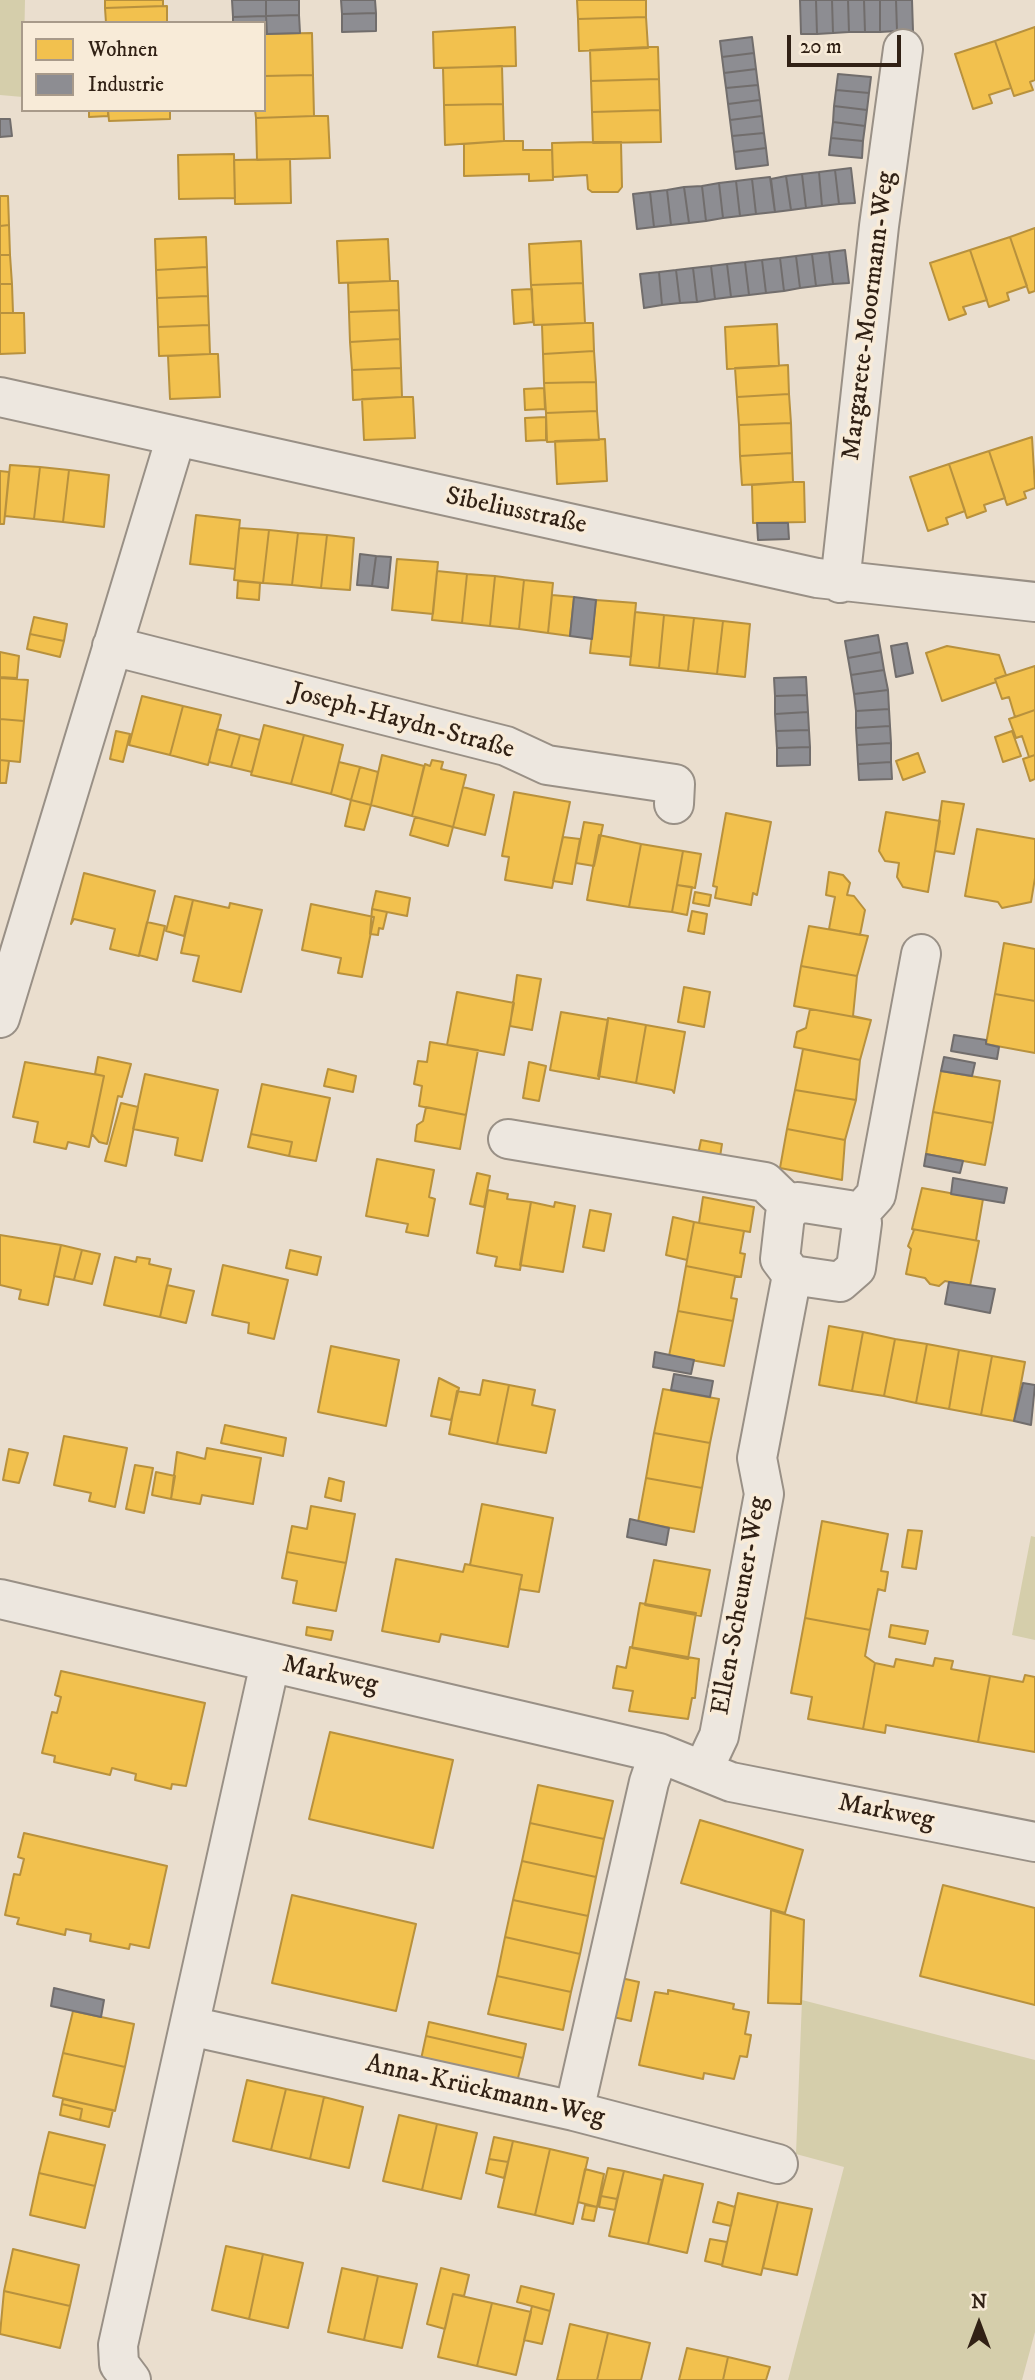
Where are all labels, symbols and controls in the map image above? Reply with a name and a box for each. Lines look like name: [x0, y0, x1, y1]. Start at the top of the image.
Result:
legend: [21, 21, 266, 112]
scale bar: [790, 21, 904, 65]
text: 20 m: [800, 34, 842, 60]
text: Wohnen: [88, 37, 158, 63]
text: Industrie: [88, 72, 164, 98]
street label: Margarete-Moormann-Weg: [837, 170, 903, 462]
street label: Sibeliusstraße: [443, 482, 589, 542]
street label: Joseph-Haydn-Straße: [287, 677, 517, 767]
street label: Ellen-Scheuner-Weg: [706, 1494, 776, 1718]
street label: Markweg: [279, 1650, 381, 1702]
street label: Markweg: [835, 1788, 937, 1838]
street label: Anna-Krückmann-Weg: [363, 2049, 607, 2135]
north arrow: [944, 2289, 1014, 2359]
text: N: [971, 2291, 987, 2314]

